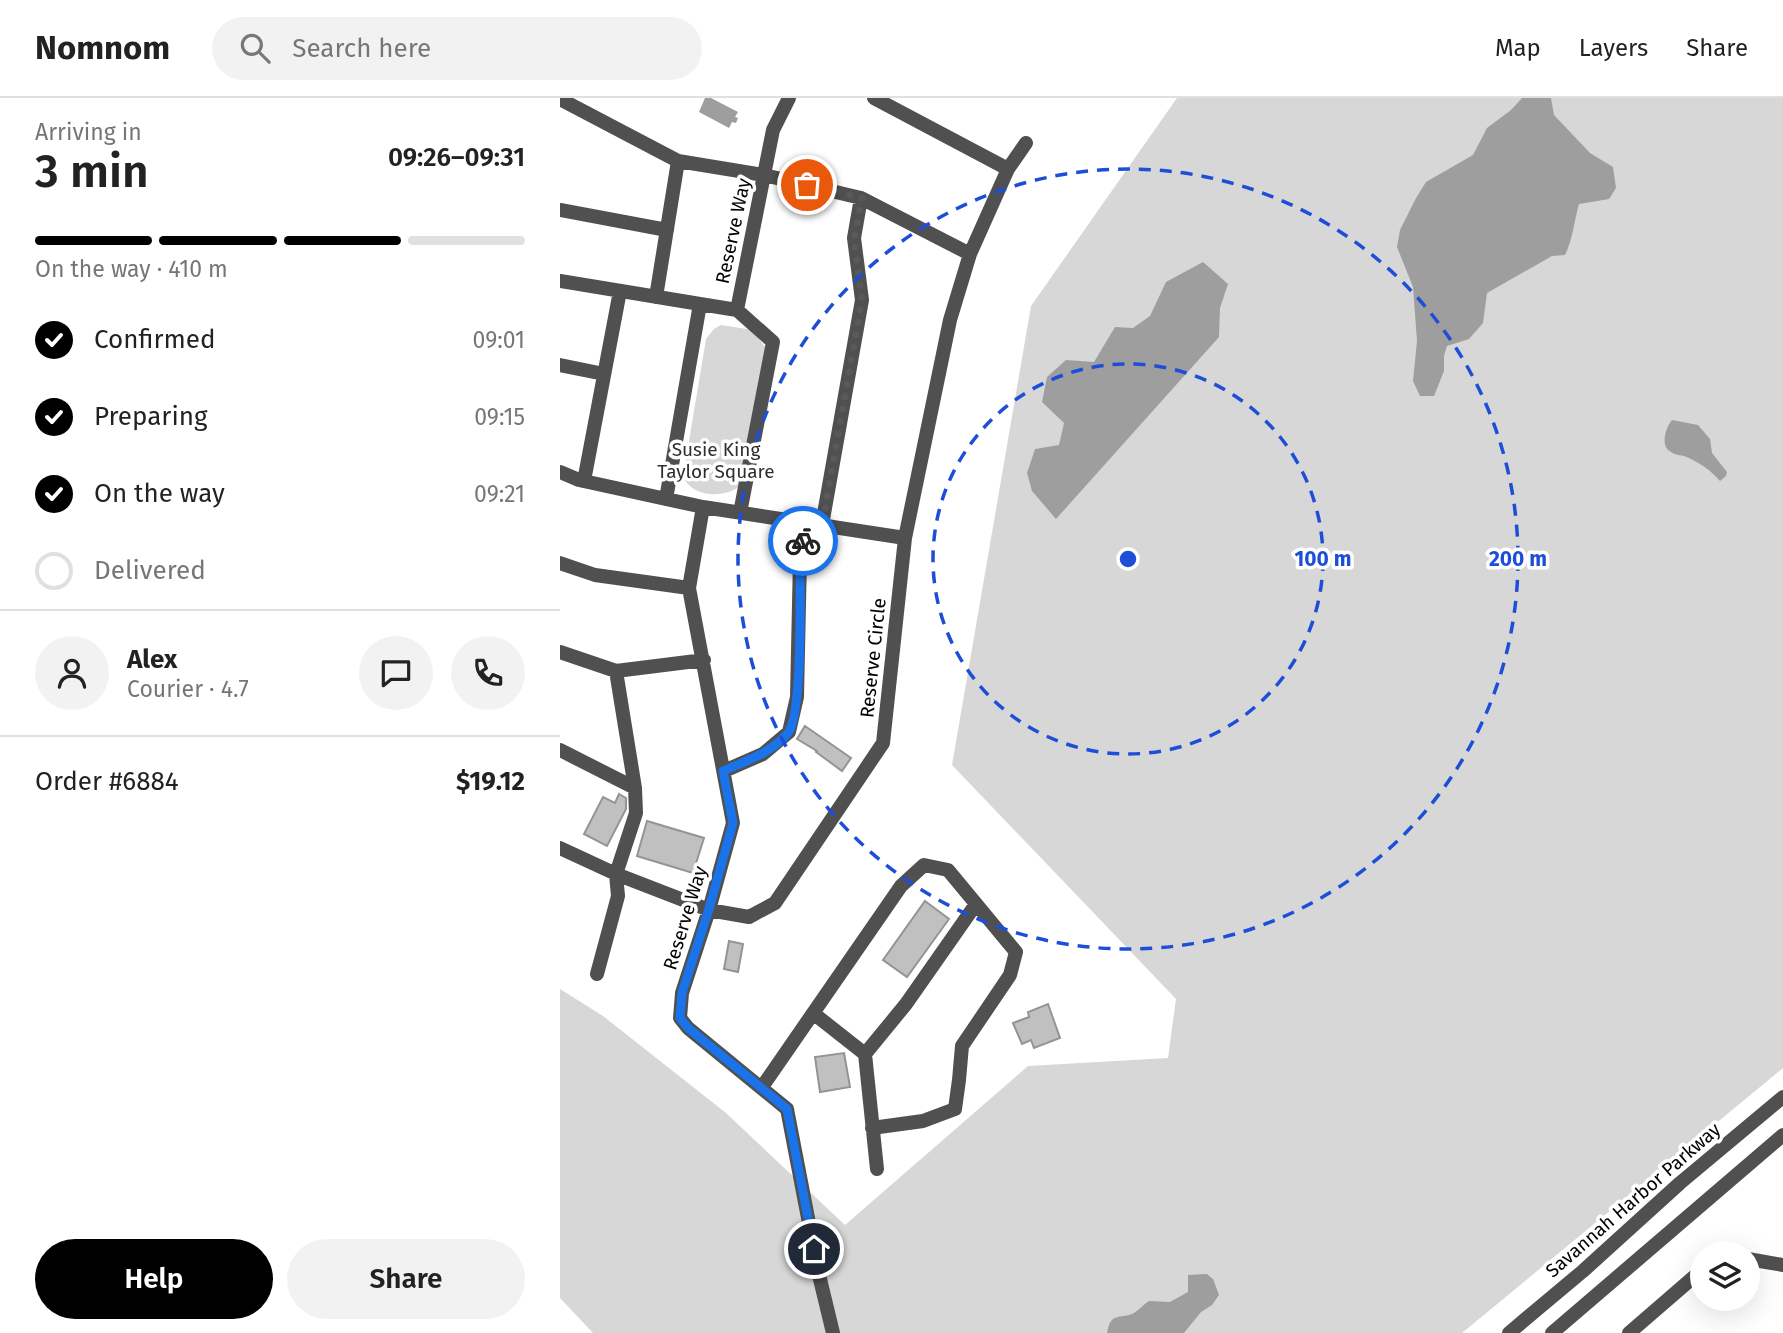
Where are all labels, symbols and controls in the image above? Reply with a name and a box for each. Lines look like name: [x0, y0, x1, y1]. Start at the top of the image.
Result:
search box: [212, 17, 702, 80]
text: Nomnom: [35, 28, 170, 68]
icon: search: [236, 29, 274, 67]
text: Search here: [292, 33, 431, 64]
text: Map: [1495, 34, 1541, 62]
text: Layers: [1579, 34, 1648, 62]
text: Share: [1686, 34, 1748, 62]
text: Arriving in: [35, 118, 142, 146]
text: 09:26–09:31: [388, 142, 525, 173]
text: 3 min: [35, 144, 149, 199]
pin: [777, 155, 837, 215]
icon: bag: [788, 166, 826, 204]
street label: Reserve Way: [711, 175, 756, 286]
text: On the way · 410 m: [35, 255, 228, 283]
icon: check: [35, 321, 73, 359]
text: Confirmed: [94, 324, 215, 355]
text: 09:01: [473, 326, 525, 354]
icon: check: [35, 398, 73, 436]
text: Preparing: [94, 401, 207, 432]
text: 09:15: [474, 403, 525, 431]
park label: Susie King Taylor Square: [657, 438, 775, 483]
icon: check: [35, 475, 73, 513]
text: On the way: [94, 478, 225, 509]
text: 09:21: [474, 480, 525, 508]
courier: [768, 506, 838, 576]
icon: bike: [784, 522, 822, 560]
text: 100 m: [1294, 546, 1352, 572]
text: 200 m: [1489, 546, 1547, 572]
centre of rings: [1116, 547, 1140, 571]
text: Delivered: [94, 555, 206, 586]
street label: Reserve Circle: [855, 597, 891, 719]
button: person: [35, 636, 109, 710]
button: chat: [359, 636, 433, 710]
button: phone: [451, 636, 525, 710]
text: Alex: [127, 644, 177, 675]
text: Courier · 4.7: [127, 675, 249, 703]
text: Order #6884: [35, 766, 179, 797]
text: $19.12: [456, 766, 525, 797]
street label: Reserve Way: [658, 863, 712, 973]
street label: Savannah Harbor Parkway: [1541, 1117, 1726, 1282]
pin: [784, 1219, 844, 1279]
icon: home: [795, 1230, 833, 1268]
button: Help: [35, 1239, 273, 1319]
button: Share: [287, 1239, 525, 1319]
map controls: [1690, 1241, 1760, 1311]
button: layers: [1690, 1241, 1760, 1311]

